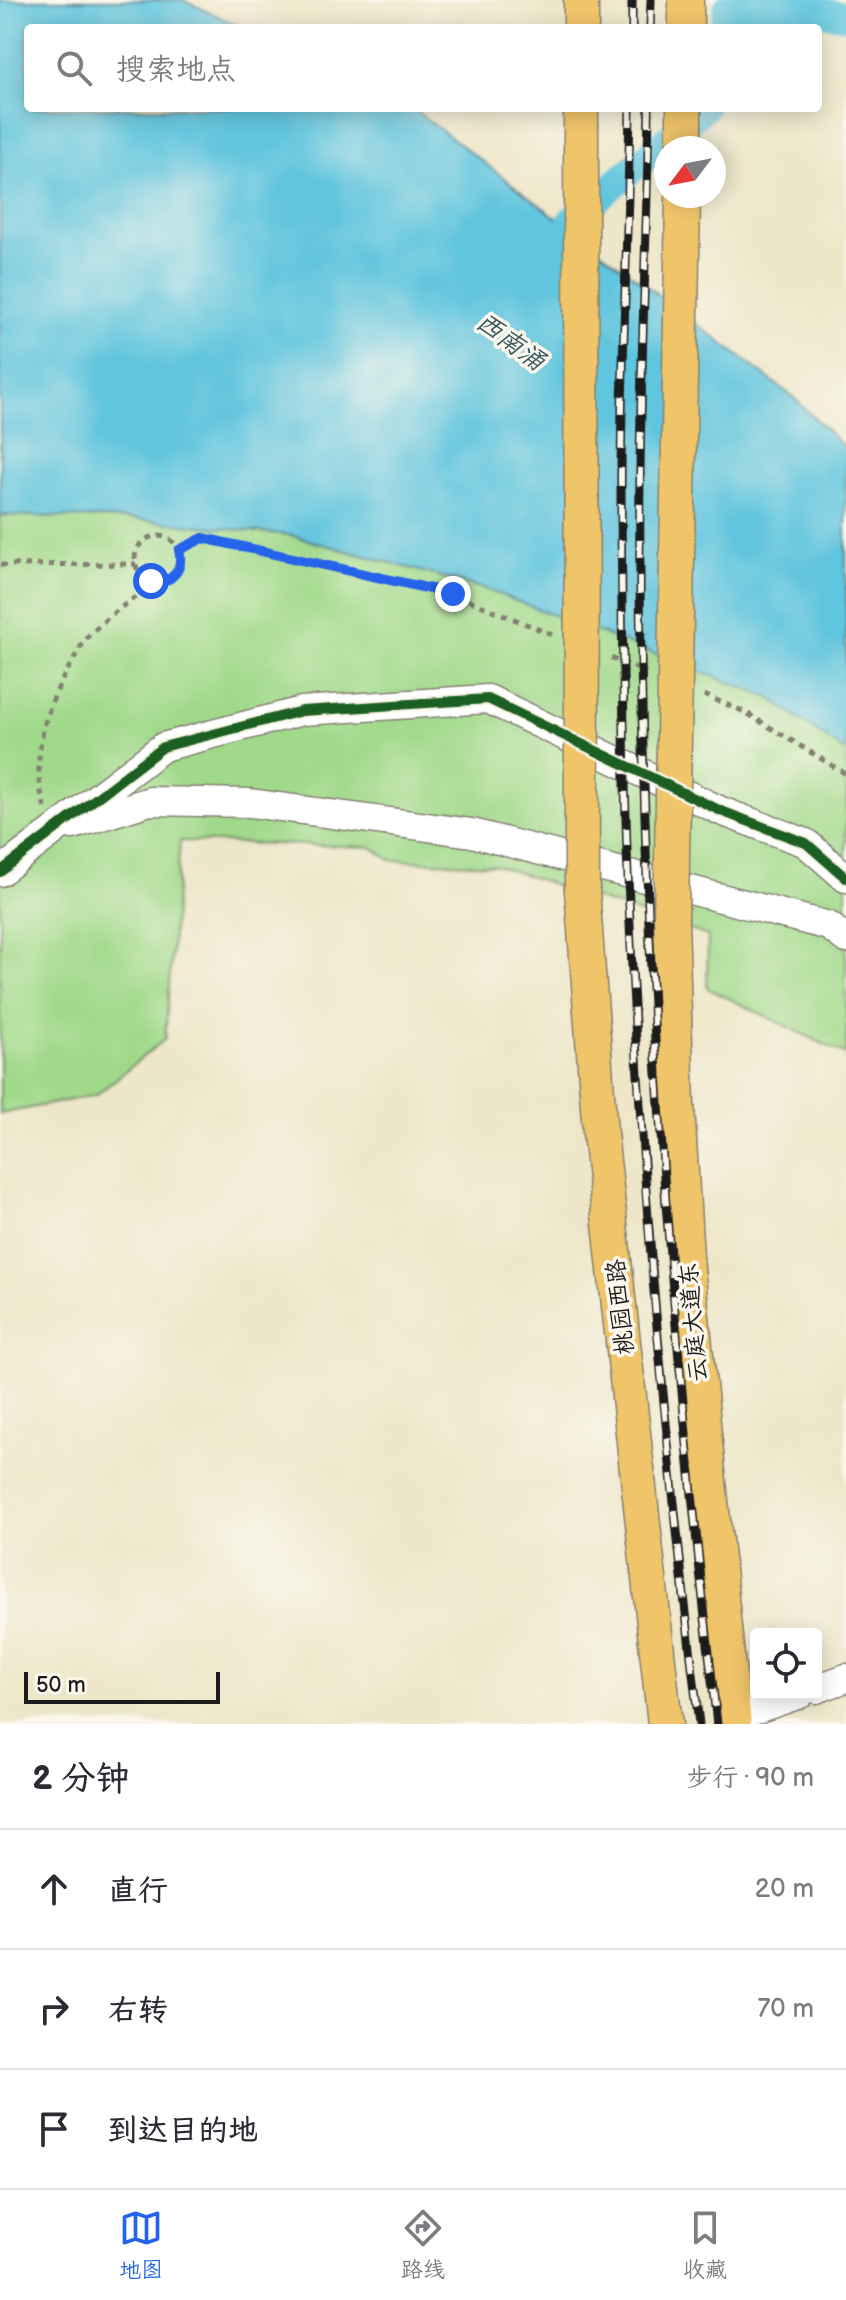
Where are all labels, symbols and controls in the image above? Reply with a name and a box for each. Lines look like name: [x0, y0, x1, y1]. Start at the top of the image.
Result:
search box: [24, 24, 822, 112]
icon: search: [52, 46, 96, 90]
text: 搜索地点: [116, 52, 236, 88]
north arrow: [654, 136, 726, 208]
water label: 西南涌: [469, 307, 552, 378]
route start: [133, 563, 169, 599]
route end: [435, 576, 471, 612]
street label: 桃园西路: [601, 1258, 640, 1356]
street label: 云庭大道东: [674, 1261, 713, 1383]
map controls: [750, 1628, 822, 1700]
button: locate: [750, 1628, 822, 1700]
scale bar: [24, 1668, 220, 1704]
text: 50 m: [36, 1672, 86, 1699]
text: 2 分钟: [32, 1758, 130, 1799]
text: 步行 · 90 m: [686, 1763, 814, 1794]
icon: ahead: [32, 1867, 76, 1911]
text: 直行: [108, 1873, 168, 1909]
text: 20 m: [755, 1874, 814, 1905]
icon: right: [32, 1987, 76, 2031]
text: 右转: [108, 1993, 168, 2029]
text: 70 m: [757, 1994, 814, 2025]
icon: arrive: [32, 2107, 76, 2151]
text: 到达目的地: [108, 2113, 258, 2149]
tab: 地图: [119, 2206, 163, 2284]
tab: 路线: [401, 2206, 445, 2284]
tab: 收藏: [683, 2206, 727, 2284]

